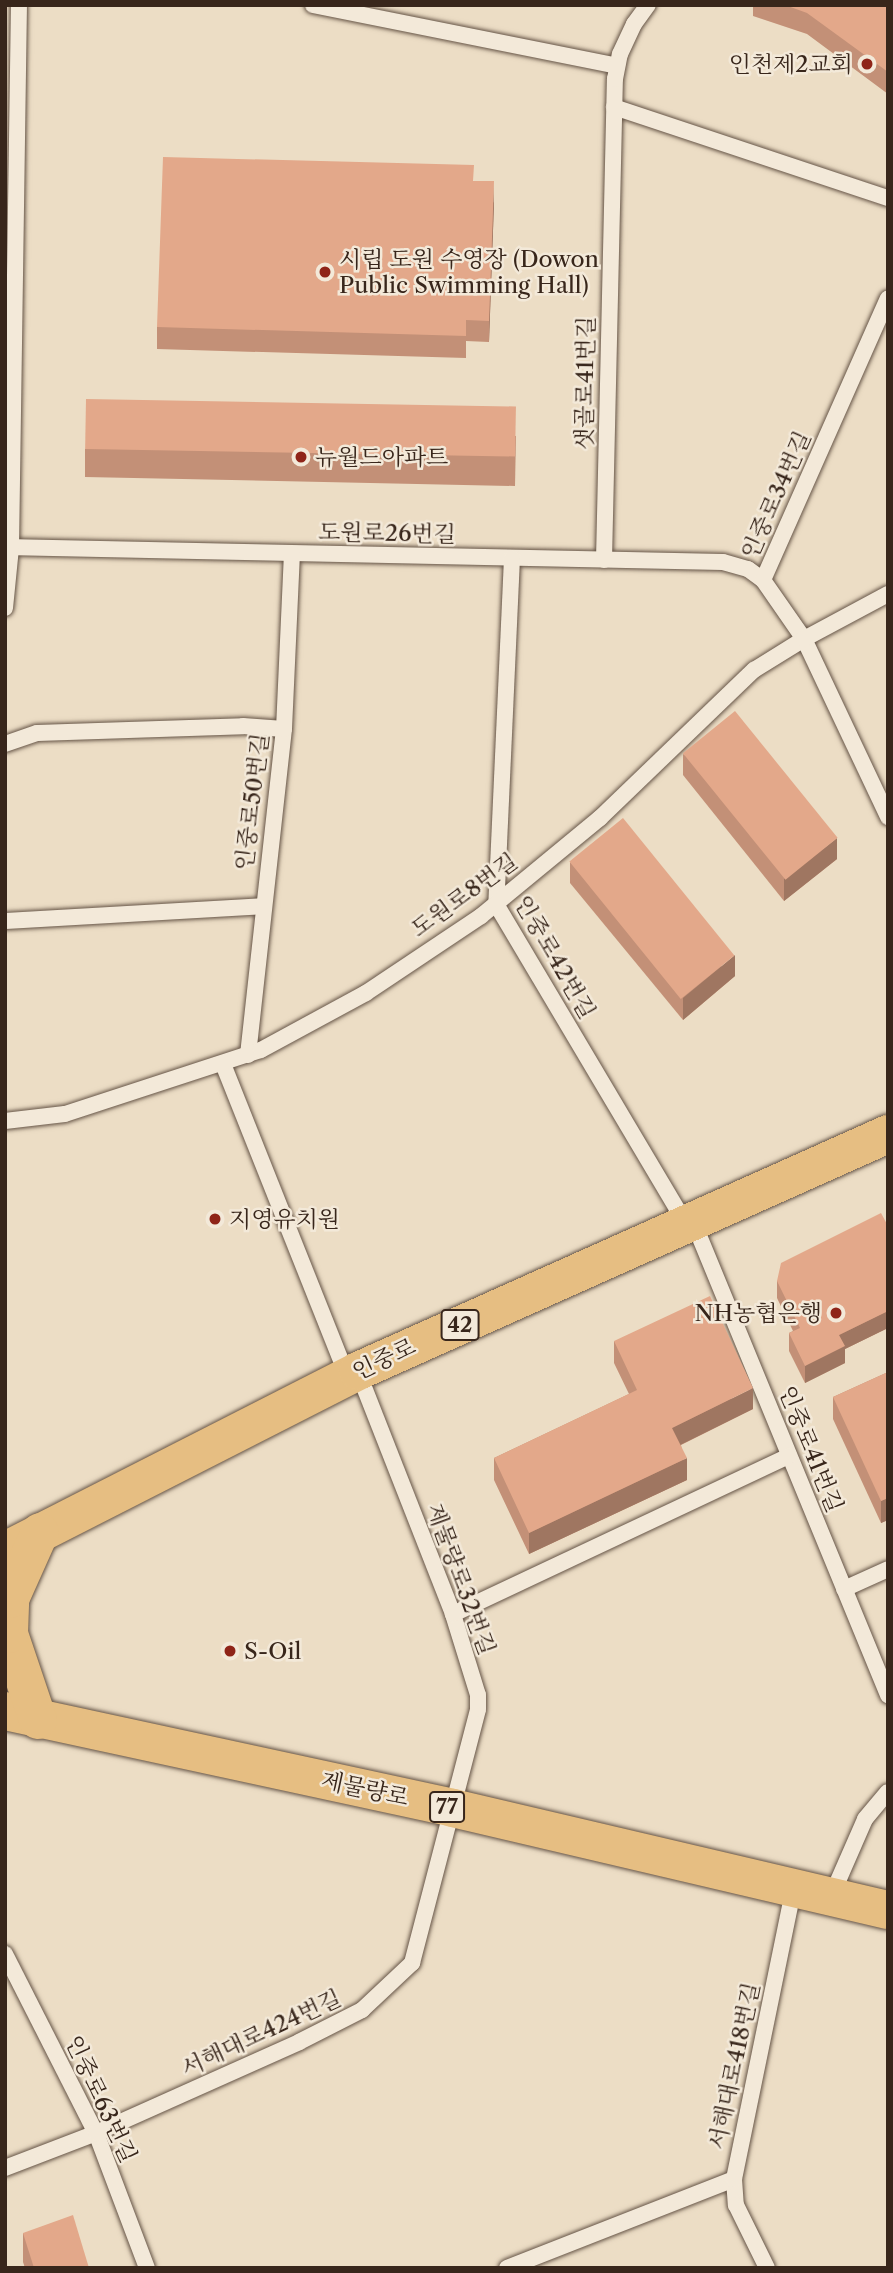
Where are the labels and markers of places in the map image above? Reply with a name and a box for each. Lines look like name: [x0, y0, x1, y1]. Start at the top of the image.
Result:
place label: 인천제2교회: [729, 50, 853, 78]
marker: 인천제2교회: [859, 56, 875, 72]
place label: 시립 도원 수영장 (Dowon Public Swimming Hall): [339, 245, 599, 299]
marker: 시립 도원 수영장 (Dowon Public Swimming Hall): [317, 264, 333, 280]
place label: 뉴월드아파트: [315, 443, 448, 471]
marker: 뉴월드아파트: [293, 449, 309, 465]
place label: 지영유치원: [229, 1205, 340, 1233]
marker: 지영유치원: [207, 1211, 223, 1227]
place label: NH농협은행: [694, 1299, 822, 1327]
marker: NH농협은행: [828, 1305, 844, 1321]
place label: S-Oil: [244, 1637, 301, 1665]
marker: S-Oil: [222, 1643, 238, 1659]

